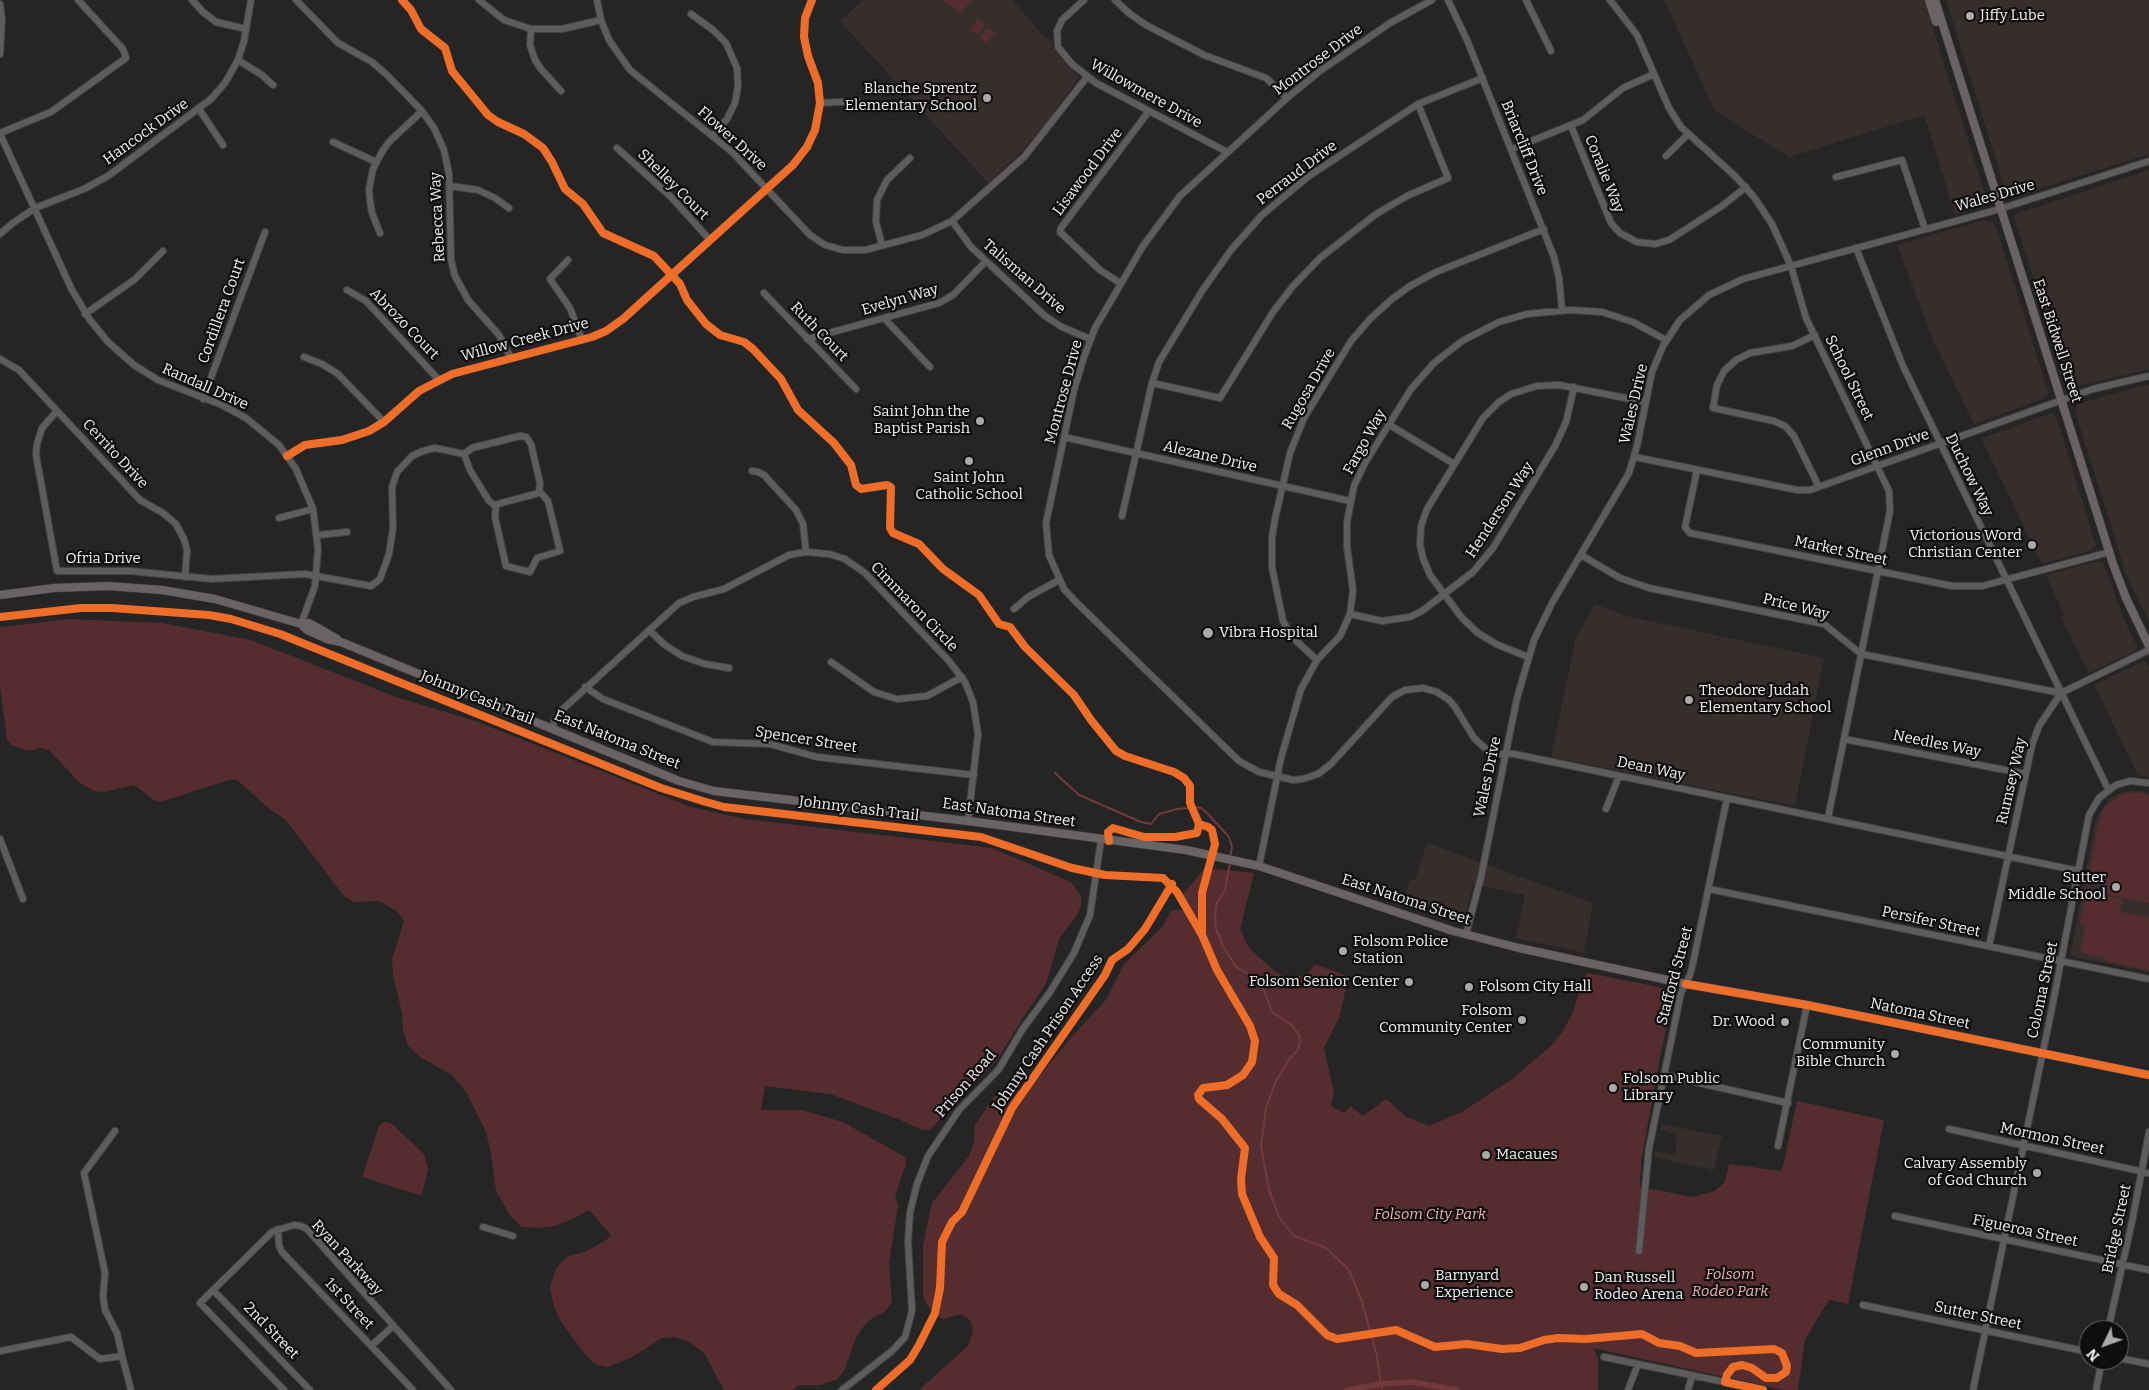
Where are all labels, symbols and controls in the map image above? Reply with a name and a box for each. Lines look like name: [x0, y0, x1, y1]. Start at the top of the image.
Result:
place label: Jiffy Lube: [1980, 7, 2045, 25]
marker: Jiffy Lube: [1964, 10, 1976, 22]
street label: Montrose Drive: [1270, 21, 1366, 99]
street label: Willowmere Drive: [1087, 56, 1205, 132]
place label: Blanche Sprentz Elementary School: [845, 80, 977, 115]
marker: Blanche Sprentz Elementary School: [981, 92, 993, 104]
street label: Hancock Drive: [100, 95, 192, 169]
street label: Briarcliff Drive: [1497, 98, 1551, 198]
street label: Flower Drive: [693, 103, 771, 175]
street label: Lisawood Drive: [1049, 125, 1127, 219]
street label: Coralie Way: [1580, 133, 1628, 215]
street label: Perraud Drive: [1253, 137, 1341, 209]
street label: Shelley Court: [634, 146, 712, 224]
street label: Rebecca Way: [427, 171, 449, 263]
street label: Wales Drive: [1953, 176, 2037, 216]
street label: Talisman Drive: [979, 236, 1069, 318]
street label: Cordillera Court: [195, 256, 249, 366]
street label: East Bidwell Street: [2028, 277, 2086, 405]
street label: Evelyn Way: [860, 280, 940, 320]
street label: Abrozo Court: [366, 285, 442, 363]
street label: Ruth Court: [786, 298, 852, 366]
street label: Willow Creek Drive: [459, 314, 591, 366]
street label: School Street: [1821, 332, 1877, 424]
street label: Montrose Drive: [1041, 338, 1087, 446]
street label: Rugosa Drive: [1278, 345, 1340, 433]
street label: Randall Drive: [159, 360, 251, 414]
street label: Wales Drive: [1616, 362, 1652, 446]
place label: Saint John the Baptist Parish: [873, 403, 970, 438]
street label: Fargo Way: [1340, 406, 1390, 478]
street label: Cerrito Drive: [78, 415, 152, 493]
marker: Saint John the Baptist Parish: [974, 415, 986, 427]
street label: Glenn Drive: [1848, 425, 1932, 471]
street label: Duchow Way: [1941, 431, 1997, 519]
street label: Alezane Drive: [1161, 437, 1259, 477]
marker: Saint John Catholic School: [963, 455, 975, 467]
street label: Henderson Way: [1462, 459, 1538, 561]
place label: Saint John Catholic School: [915, 469, 1023, 504]
place label: Victorious Word Christian Center: [1908, 527, 2022, 562]
street label: Market Street: [1793, 532, 1889, 570]
marker: Victorious Word Christian Center: [2026, 539, 2038, 551]
street label: Ofria Drive: [65, 550, 141, 568]
street label: Cimmaron Circle: [867, 558, 961, 656]
street label: Price Way: [1761, 590, 1831, 624]
place label: Vibra Hospital: [1219, 624, 1318, 642]
marker: Vibra Hospital: [1201, 626, 1215, 640]
street label: Johnny Cash Trail: [418, 667, 536, 729]
place label: Theodore Judah Elementary School: [1699, 682, 1831, 717]
marker: Theodore Judah Elementary School: [1683, 694, 1695, 706]
street label: East Natoma Street: [551, 706, 683, 774]
street label: Spencer Street: [754, 723, 858, 757]
street label: Needles Way: [1891, 727, 1983, 761]
street label: Wales Drive: [1471, 735, 1505, 819]
street label: Rumsey Way: [1993, 736, 2031, 826]
street label: Dean Way: [1615, 753, 1687, 785]
street label: Johnny Cash Trail: [798, 793, 920, 825]
street label: East Natoma Street: [941, 795, 1077, 831]
place label: Sutter Middle School: [2008, 869, 2106, 904]
street label: East Natoma Street: [1339, 871, 1473, 929]
marker: Sutter Middle School: [2110, 881, 2122, 893]
street label: Persifer Street: [1880, 903, 1982, 941]
street label: Stafford Street: [1653, 925, 1697, 1027]
place label: Folsom Police Station: [1353, 933, 1449, 968]
street label: Coloma Street: [2024, 940, 2062, 1040]
marker: Folsom Police Station: [1337, 945, 1349, 957]
street label: Johnny Cash Prison Access: [989, 951, 1107, 1115]
place label: Folsom Senior Center: [1249, 973, 1399, 991]
marker: Folsom Senior Center: [1403, 976, 1415, 988]
place label: Folsom City Hall: [1479, 978, 1591, 996]
marker: Folsom City Hall: [1463, 981, 1475, 993]
street label: Natoma Street: [1868, 995, 1972, 1033]
place label: Folsom Community Center: [1379, 1002, 1512, 1037]
place label: Dr. Wood: [1712, 1013, 1775, 1031]
marker: Folsom Community Center: [1516, 1014, 1528, 1026]
marker: Dr. Wood: [1779, 1016, 1791, 1028]
place label: Community Bible Church: [1796, 1036, 1885, 1071]
street label: Prison Road: [932, 1047, 1000, 1121]
marker: Community Bible Church: [1889, 1048, 1901, 1060]
place label: Folsom Public Library: [1623, 1070, 1720, 1105]
marker: Folsom Public Library: [1607, 1082, 1619, 1094]
street label: Mormon Street: [1998, 1119, 2106, 1159]
place label: Macaues: [1496, 1146, 1558, 1164]
marker: Macaues: [1480, 1149, 1492, 1161]
place label: Calvary Assembly of God Church: [1904, 1155, 2027, 1190]
marker: Calvary Assembly of God Church: [2031, 1167, 2043, 1179]
street label: Bridge Street: [2099, 1183, 2135, 1275]
park label: Folsom City Park: [1374, 1206, 1486, 1224]
street label: Figueroa Street: [1971, 1211, 2079, 1251]
street label: Ryan Parkway: [307, 1217, 387, 1299]
park label: Folsom Rodeo Park: [1692, 1266, 1768, 1301]
place label: Barnyard Experience: [1435, 1267, 1513, 1302]
place label: Dan Russell Rodeo Arena: [1594, 1269, 1683, 1304]
street label: 1st Street: [321, 1274, 377, 1334]
marker: Barnyard Experience: [1419, 1279, 1431, 1291]
marker: Dan Russell Rodeo Arena: [1578, 1281, 1590, 1293]
street label: Sutter Street: [1933, 1298, 2023, 1334]
street label: 2nd Street: [240, 1299, 302, 1363]
north arrow: [2079, 1320, 2129, 1370]
text: N: [2083, 1345, 2103, 1364]

